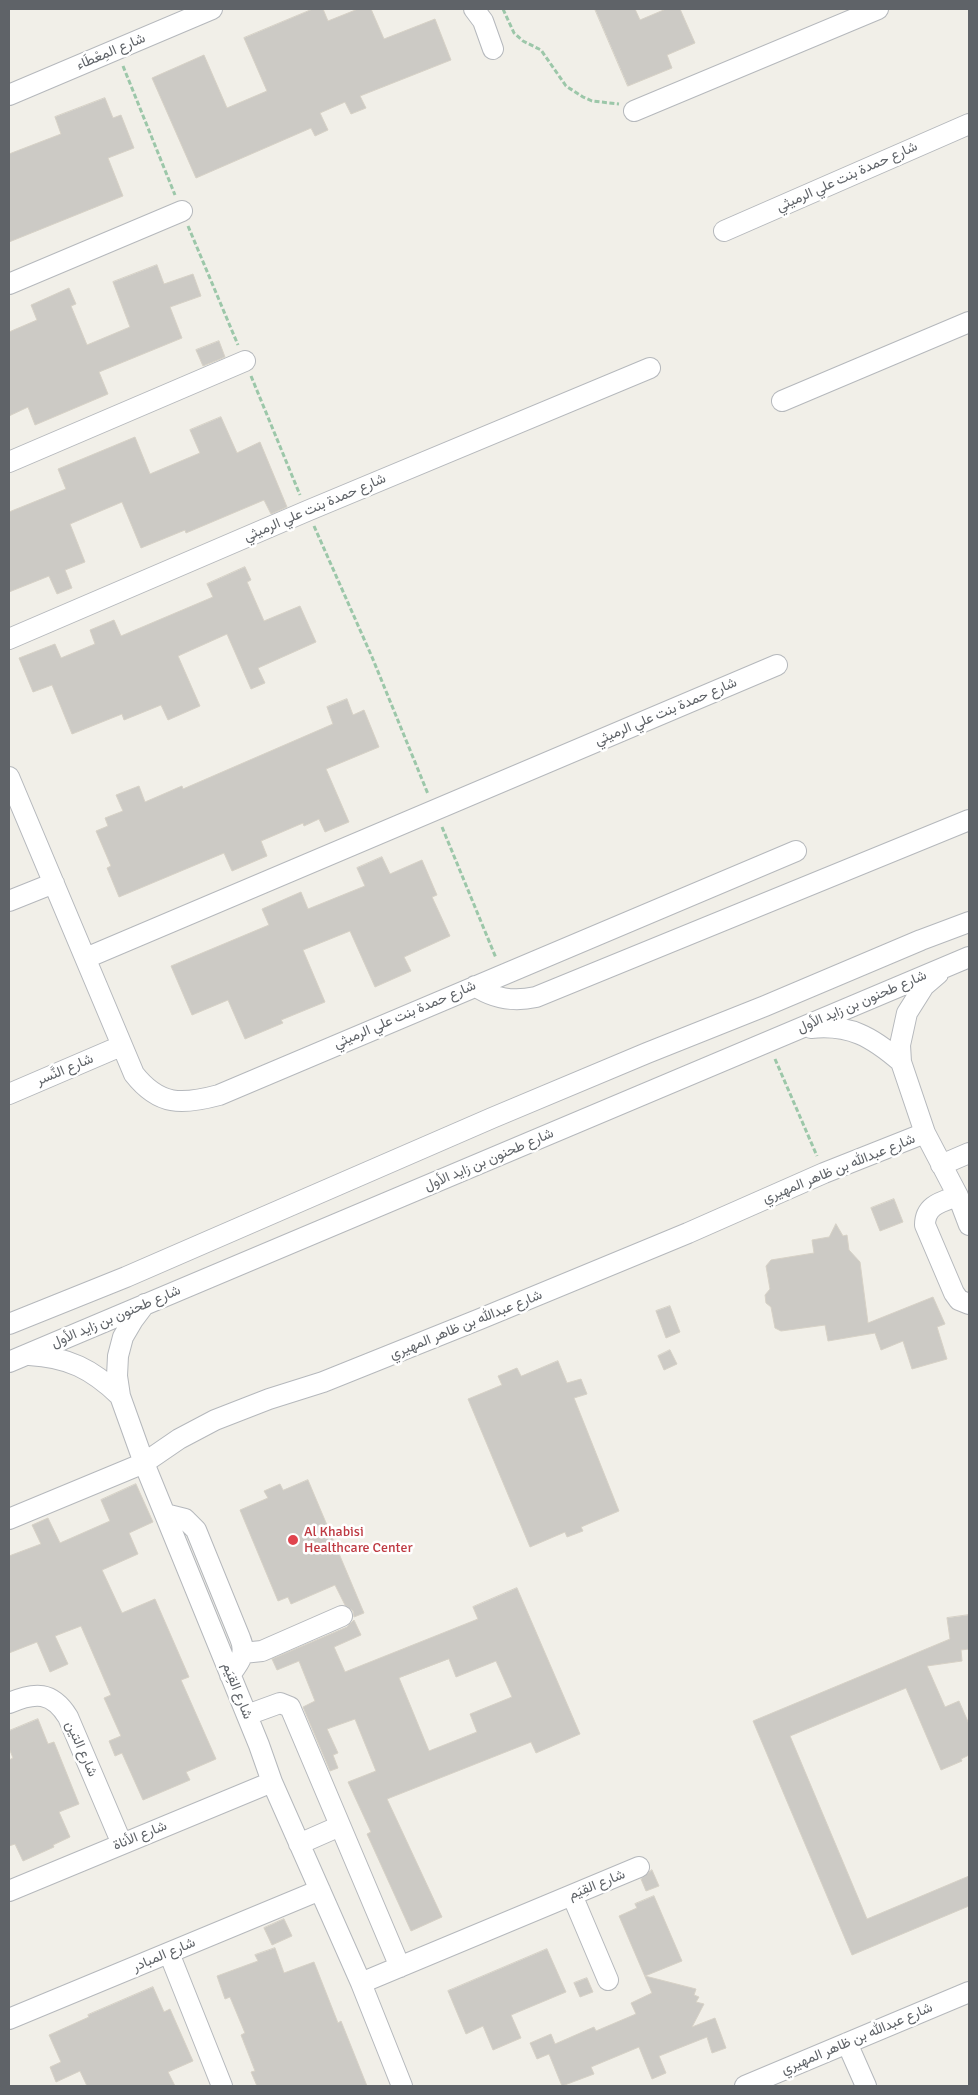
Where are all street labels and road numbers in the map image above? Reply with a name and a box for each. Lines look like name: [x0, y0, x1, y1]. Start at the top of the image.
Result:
street label: شارع المِعْطَاء: [74, 30, 148, 74]
street label: شارع حمدة بنت علي الرميثي: [774, 138, 920, 216]
street label: شارع حمدة بنت علي الرميثي: [241, 470, 389, 546]
street label: شارع حمدة بنت علي الرميثي: [592, 674, 740, 750]
street label: شارع طحنون بن زايد الأول: [795, 967, 929, 1037]
street label: شارع حمدة بنت علي الرميثي: [331, 977, 479, 1053]
street label: شارع النَّسر: [34, 1050, 96, 1090]
street label: شارع طحنون بن زايد الأول: [422, 1125, 556, 1195]
street label: شارع عبدالله بن ظاهر المهيري: [760, 1131, 918, 1207]
street label: شارع طحنون بن زايد الأول: [49, 1282, 183, 1352]
street label: شارع عبدالله بن ظاهر المهيري: [387, 1287, 545, 1363]
street label: شارع القِيَم: [218, 1660, 256, 1722]
street label: شارع التين: [61, 1719, 101, 1779]
street label: شارع الأناة: [111, 1818, 169, 1854]
street label: شارع القِيَم: [566, 1866, 628, 1904]
street label: شارع المبادر: [130, 1934, 198, 1976]
street label: شارع عبدالله بن ظاهر المهيري: [779, 1999, 935, 2079]

